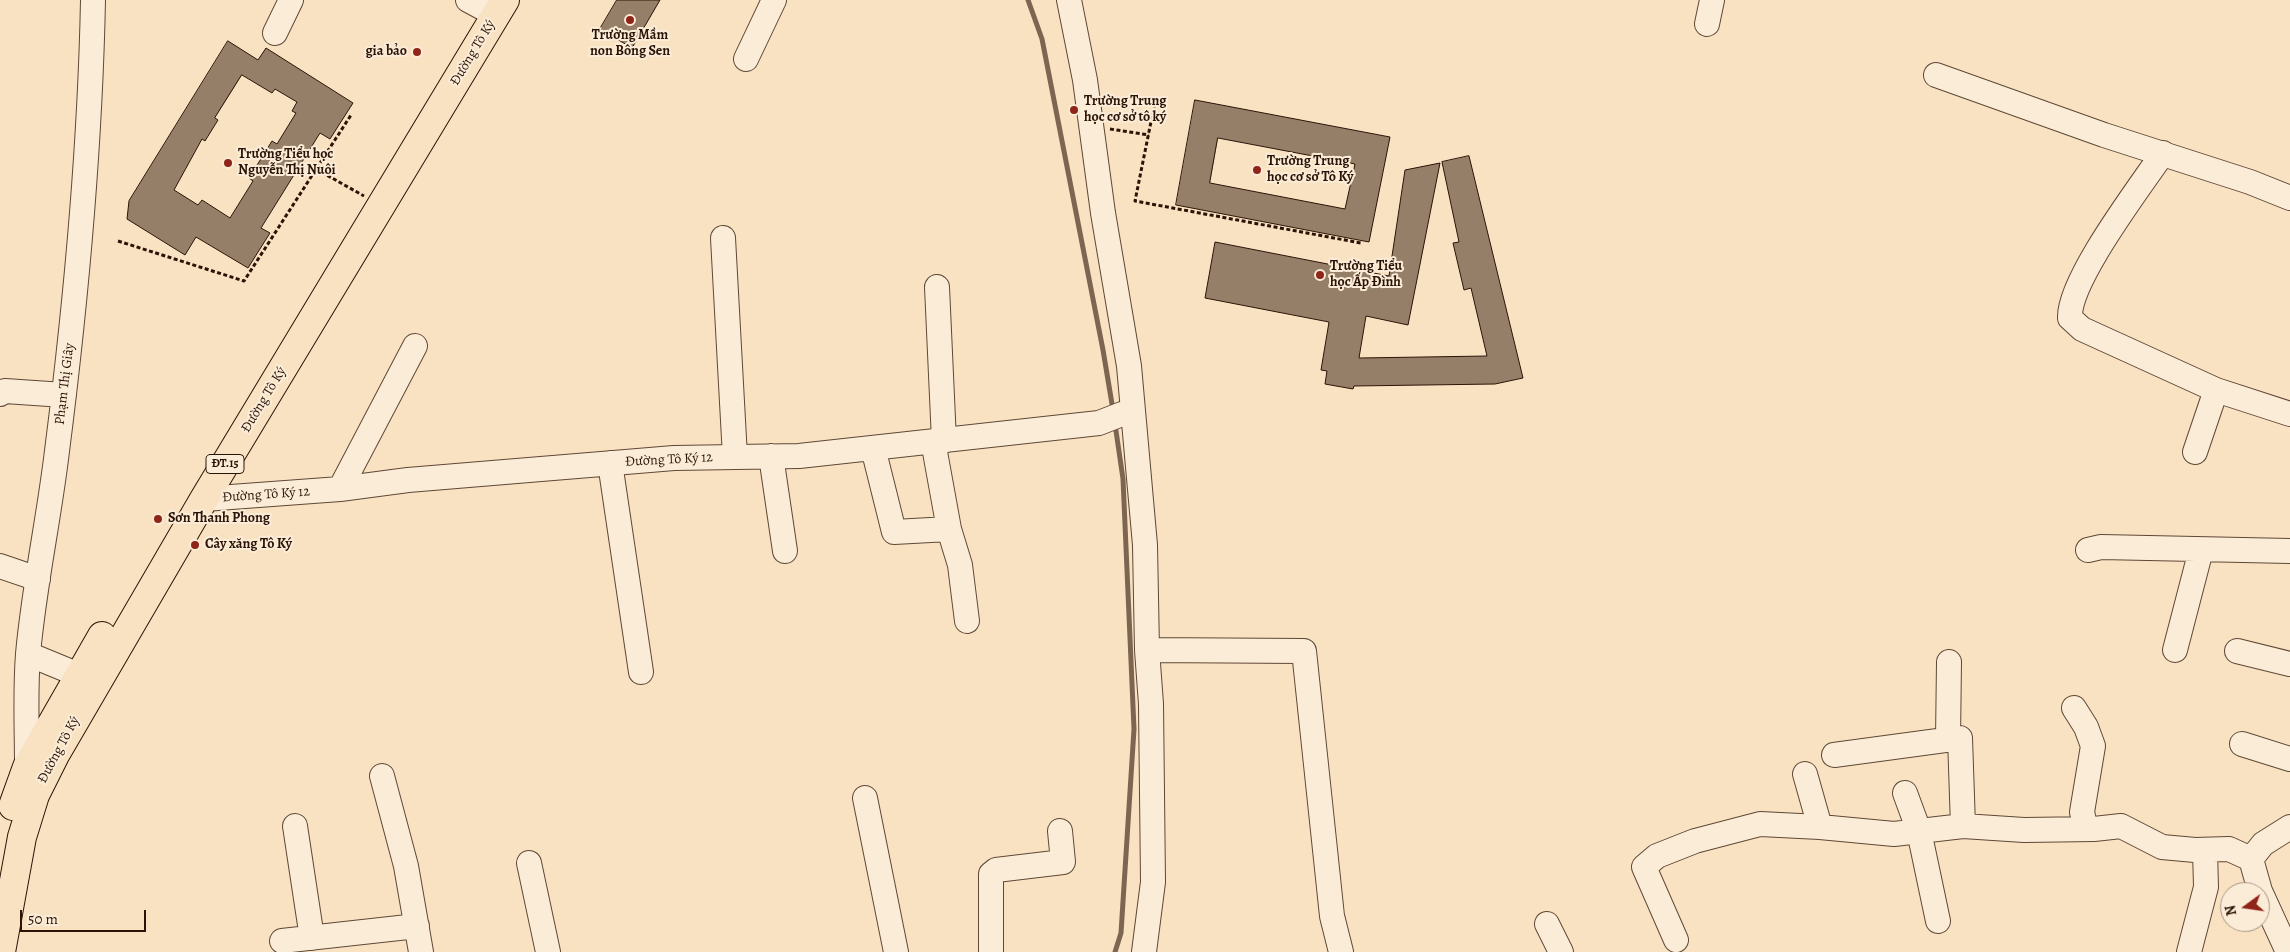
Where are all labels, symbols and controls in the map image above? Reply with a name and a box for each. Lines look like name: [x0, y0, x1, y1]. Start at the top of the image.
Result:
marker: Trường Mầm non Bông Sen: [624, 14, 636, 26]
street label: Đường Tô Ký: [447, 17, 499, 89]
place label: Trường Mầm non Bông Sen: [590, 28, 670, 60]
place label: gia bảo: [365, 44, 407, 60]
marker: gia bảo: [411, 46, 423, 58]
place label: Trường Trung học cơ sở tô ký: [1084, 94, 1166, 126]
marker: Trường Trung học cơ sở tô ký: [1068, 104, 1080, 116]
place label: Trường Tiểu học Nguyễn Thị Nuôi: [238, 147, 336, 180]
place label: Trường Trung học cơ sở Tô Ký: [1267, 154, 1353, 186]
marker: Trường Tiểu học Nguyễn Thị Nuôi: [222, 157, 234, 169]
marker: Trường Trung học cơ sở Tô Ký: [1251, 164, 1263, 176]
place label: Trường Tiểu học Ấp Đình: [1330, 259, 1402, 292]
marker: Trường Tiểu học Ấp Đình: [1314, 269, 1326, 281]
street label: Phạm Thị Giây: [52, 342, 78, 426]
street label: Đường Tô Ký: [238, 364, 290, 436]
street label: Đường Tô Ký 12: [625, 449, 713, 471]
road number: ĐT.15: [206, 454, 244, 474]
street label: Đường Tô Ký 12: [222, 484, 310, 506]
place label: Sơn Thanh Phong: [168, 511, 270, 527]
marker: Sơn Thanh Phong: [152, 513, 164, 525]
place label: Cây xăng Tô Ký: [205, 537, 292, 553]
marker: Cây xăng Tô Ký: [189, 539, 201, 551]
street label: Đường Tô Ký: [34, 714, 84, 786]
north arrow: [2220, 882, 2270, 932]
scale bar: [22, 900, 149, 932]
text: N: [2220, 903, 2241, 918]
text: 50 m: [28, 909, 58, 929]

